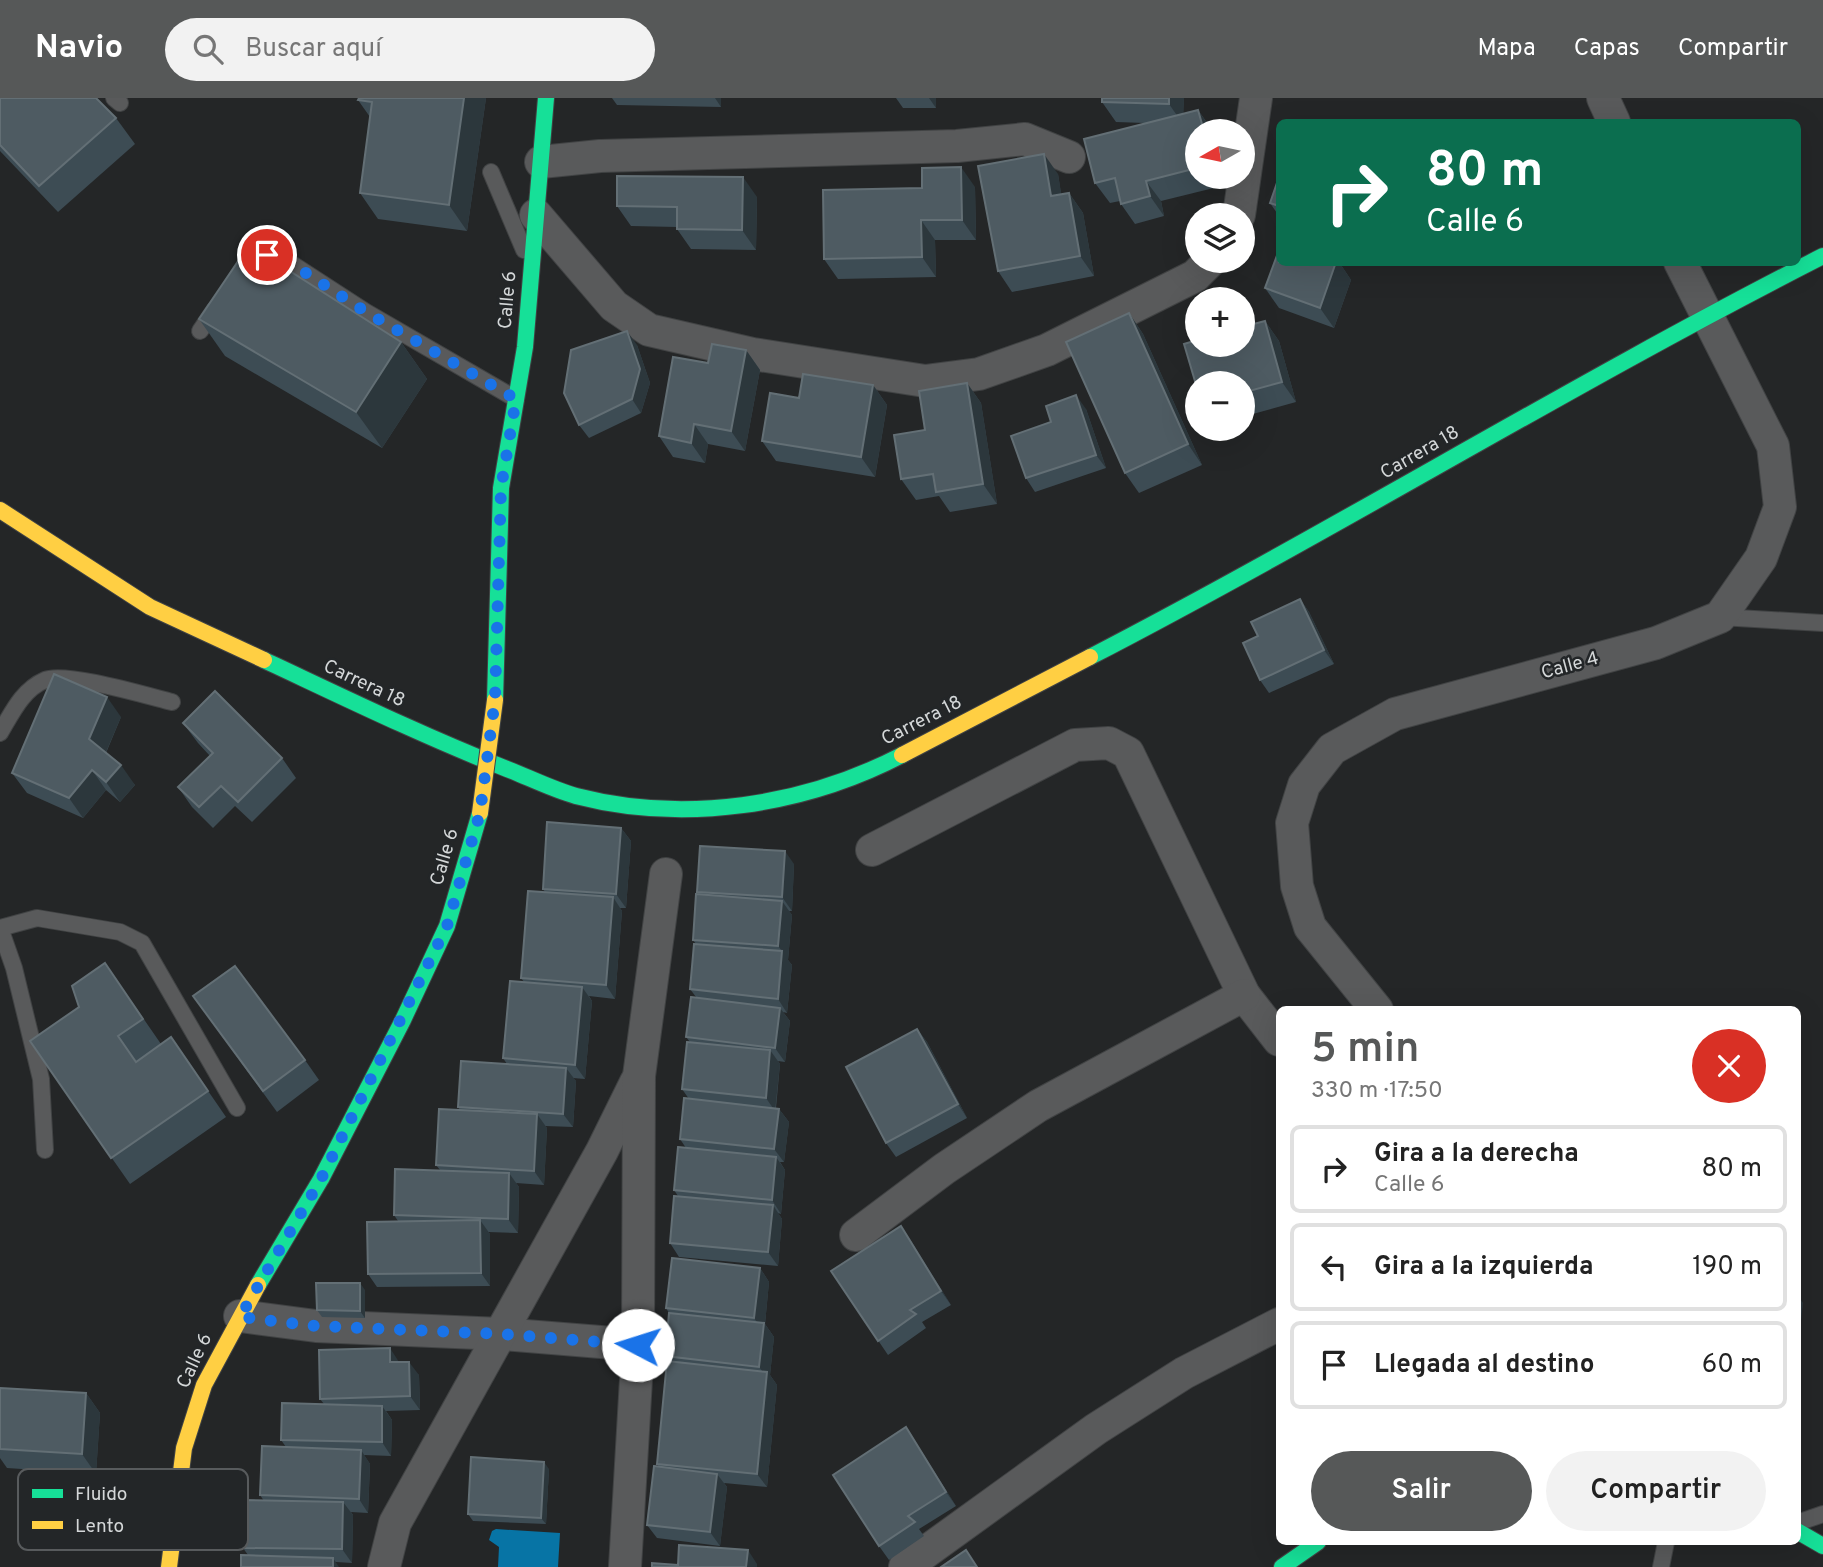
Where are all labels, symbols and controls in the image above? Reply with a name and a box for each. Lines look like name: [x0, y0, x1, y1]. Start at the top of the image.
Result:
search box: [165, 18, 655, 81]
text: Navio: [35, 28, 123, 70]
icon: search: [189, 30, 227, 68]
text: Buscar aquí: [245, 33, 382, 66]
text: Mapa: [1478, 34, 1536, 64]
text: Capas: [1574, 34, 1640, 64]
text: Compartir: [1678, 34, 1788, 64]
north arrow: [1185, 119, 1255, 189]
map controls: [1185, 119, 1255, 441]
text: 80 m: [1426, 142, 1543, 204]
icon: right: [1311, 147, 1402, 238]
button: layers: [1185, 203, 1255, 273]
text: Calle 6: [1426, 203, 1524, 243]
pin: [237, 225, 297, 285]
icon: arrive: [248, 236, 286, 274]
street label: Calle 6: [494, 270, 522, 330]
button: +: [1185, 287, 1255, 357]
button: −: [1185, 371, 1255, 441]
street label: Carrera 18: [1376, 421, 1464, 485]
street label: Calle 4: [1539, 647, 1601, 685]
street label: Carrera 18: [319, 655, 409, 713]
street label: Carrera 18: [878, 690, 966, 752]
street label: Calle 6: [425, 826, 465, 888]
text: 5 min: [1311, 1024, 1419, 1077]
button: close: [1692, 1029, 1766, 1103]
text: 330 m · 17:50: [1311, 1077, 1443, 1106]
text: Gira a la derecha: [1374, 1138, 1579, 1171]
icon: right: [1315, 1150, 1353, 1188]
text: 80 m: [1702, 1153, 1762, 1186]
text: Calle 6: [1374, 1171, 1445, 1200]
icon: left: [1315, 1248, 1353, 1286]
text: Gira a la izquierda: [1374, 1251, 1593, 1284]
text: 190 m: [1692, 1251, 1762, 1284]
position arrow: [601, 1308, 675, 1382]
street label: Calle 6: [172, 1330, 218, 1392]
icon: arrive: [1315, 1346, 1353, 1384]
text: Llegada al destino: [1374, 1349, 1594, 1382]
text: 60 m: [1702, 1349, 1762, 1382]
button: Salir: [1311, 1451, 1532, 1531]
button: Compartir: [1546, 1451, 1766, 1531]
legend: [18, 1469, 248, 1550]
text: Fluido: [75, 1483, 127, 1507]
text: Lento: [75, 1515, 124, 1539]

